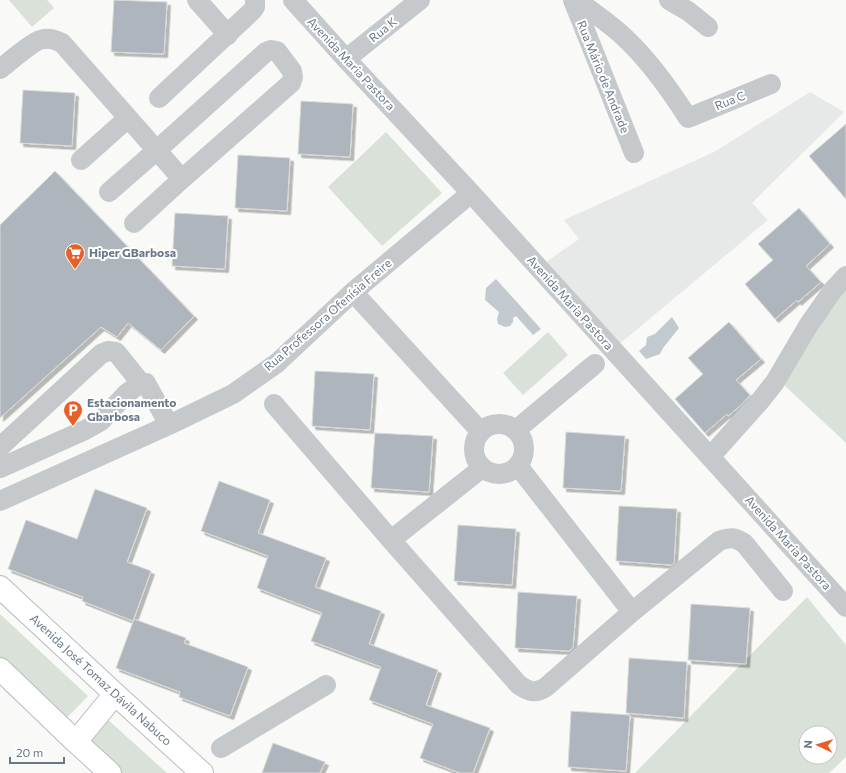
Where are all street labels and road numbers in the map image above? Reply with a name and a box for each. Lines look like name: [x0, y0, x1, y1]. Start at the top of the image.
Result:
street label: Avenida Maria Pastora: [305, 14, 398, 113]
street label: Rua K: [366, 14, 399, 45]
street label: Rua Mário de Andrade: [575, 18, 633, 135]
street label: Rua C: [712, 88, 747, 112]
street label: Avenida Maria Pastora: [525, 252, 617, 352]
street label: Rua Professora Ofenísia Freire: [261, 255, 394, 373]
street label: Avenida Maria Pastora: [743, 492, 835, 592]
street label: Avenida José Tomaz Dávila Nabuco: [28, 611, 175, 748]

